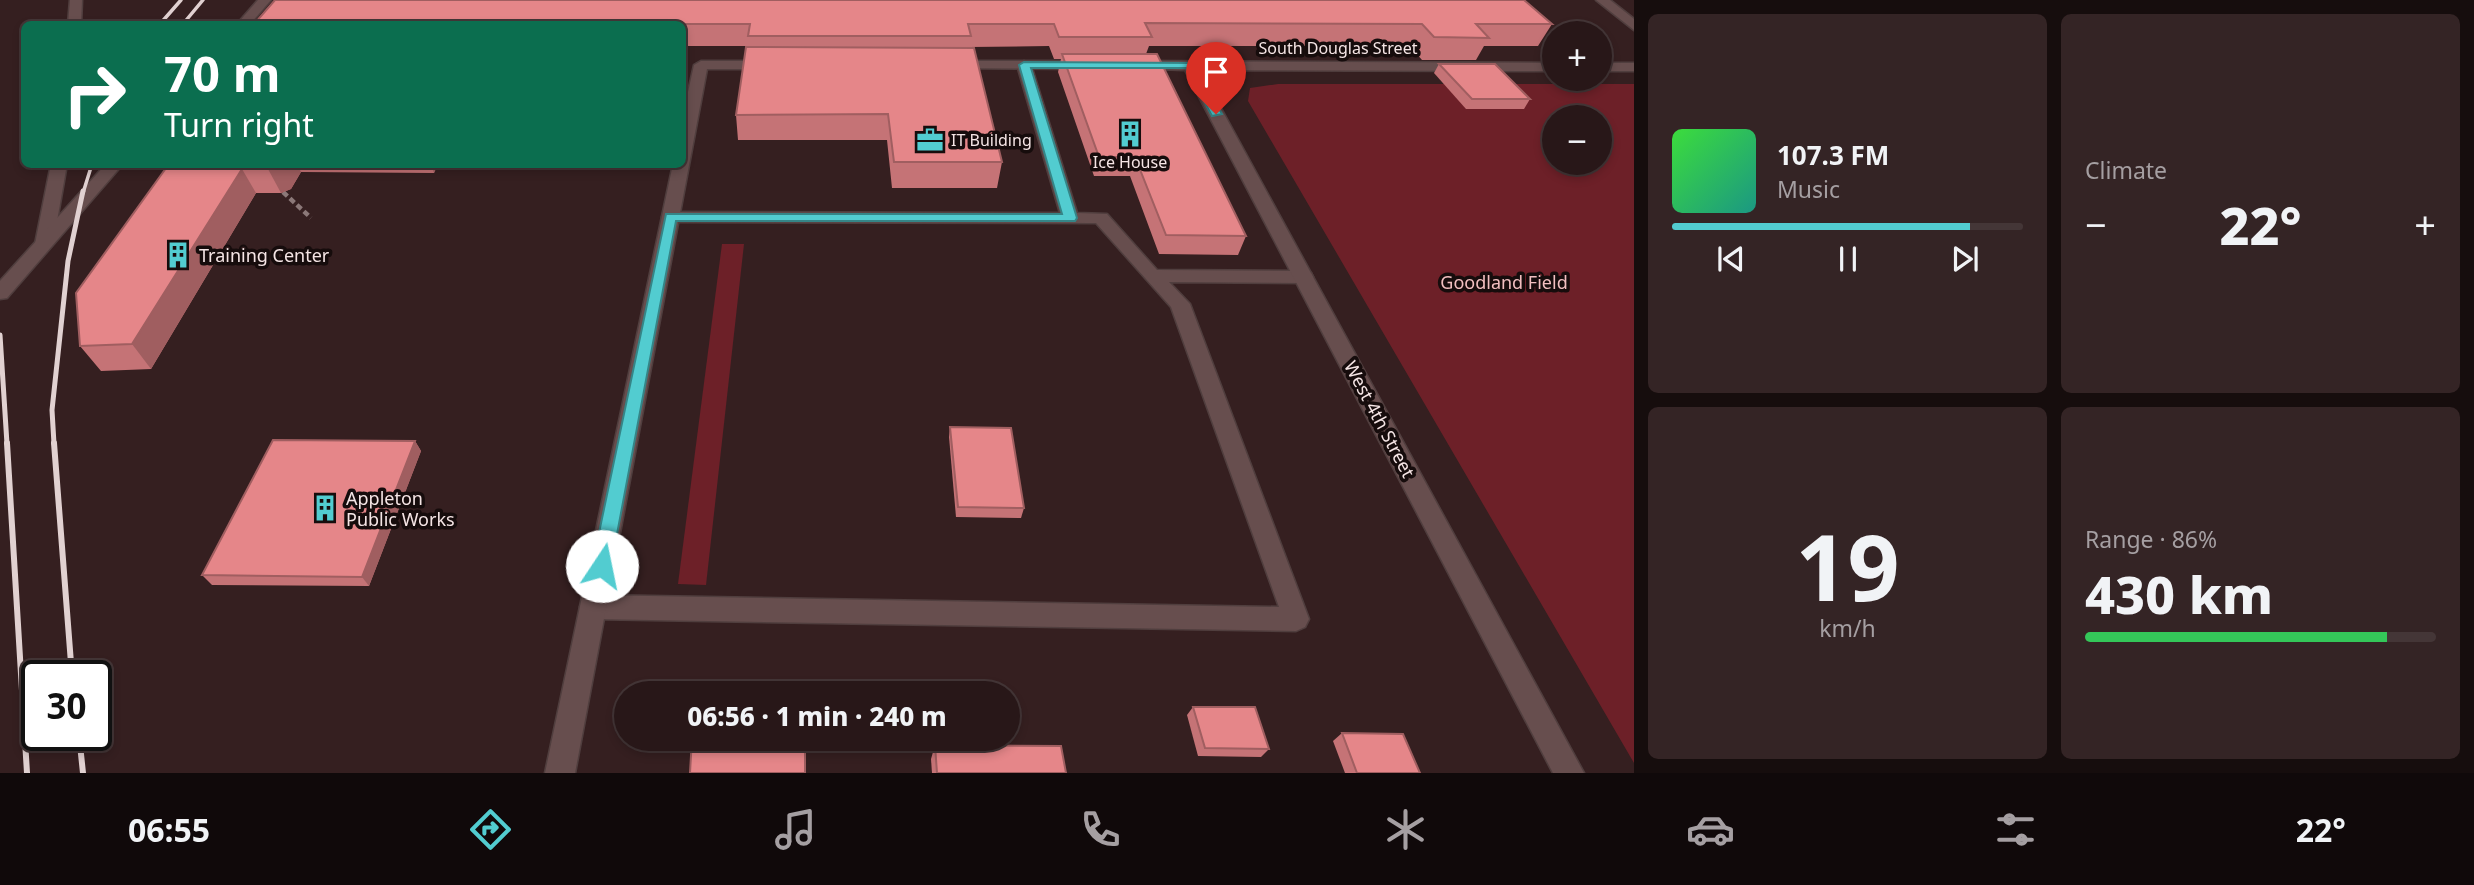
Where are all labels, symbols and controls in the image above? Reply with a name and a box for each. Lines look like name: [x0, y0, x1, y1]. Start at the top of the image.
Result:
map controls: [1542, 21, 1612, 175]
button: +: [1542, 21, 1612, 91]
street label: South Douglas Street: [1259, 37, 1418, 59]
text: 70 m: [164, 40, 281, 106]
pin: [1186, 42, 1246, 114]
icon: right: [49, 49, 140, 140]
icon: arrive: [1197, 53, 1235, 91]
text: Turn right: [164, 103, 314, 146]
button: −: [1542, 105, 1612, 175]
building icon: Ice House: [1115, 119, 1145, 149]
office icon: IT Building: [915, 125, 945, 155]
place label: IT Building: [951, 129, 1032, 151]
text: 107.3 FM: [1777, 137, 1889, 173]
place label: Ice House: [1093, 151, 1167, 173]
text: Climate: [2085, 154, 2167, 186]
text: Music: [1777, 173, 1840, 205]
text: 22°: [2219, 189, 2302, 260]
text: −: [2085, 198, 2107, 250]
text: +: [2414, 198, 2436, 250]
building icon: Training Center: [163, 240, 193, 270]
icon: previous: [1712, 240, 1750, 278]
icon: pause: [1829, 240, 1867, 278]
icon: next: [1946, 240, 1984, 278]
place label: Training Center: [199, 243, 330, 267]
park label: Goodland Field: [1440, 270, 1568, 294]
street label: West 4th Street: [1339, 356, 1421, 482]
place label: Appleton Public Works: [346, 486, 455, 531]
building icon: Appleton Public Works: [310, 493, 340, 523]
text: 19: [1795, 504, 1900, 628]
text: Range · 86%: [2085, 523, 2217, 555]
position arrow: [565, 529, 639, 603]
text: 430 km: [2085, 558, 2273, 629]
text: km/h: [1819, 612, 1876, 644]
speed limit sign: 30: [21, 660, 112, 751]
text: 06:56 · 1 min · 240 m: [687, 698, 947, 734]
icon: directions: [466, 805, 515, 854]
icon: music: [771, 805, 820, 854]
icon: phone: [1076, 805, 1125, 854]
icon: climate: [1381, 805, 1430, 854]
icon: car: [1686, 805, 1735, 854]
icon: filters: [1991, 805, 2040, 854]
text: 06:55: [128, 808, 210, 851]
text: 22°: [2296, 808, 2346, 851]

